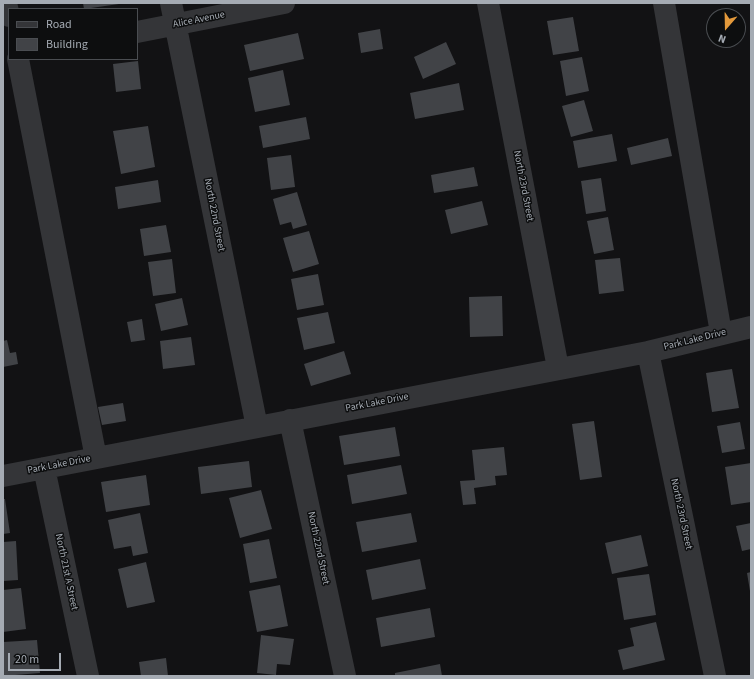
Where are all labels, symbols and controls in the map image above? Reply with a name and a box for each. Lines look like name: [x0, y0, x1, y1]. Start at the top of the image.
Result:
legend: [8, 8, 138, 60]
north arrow: [706, 8, 746, 48]
street label: Alice Avenue: [172, 9, 226, 31]
text: Road: [46, 16, 72, 33]
text: N: [716, 31, 728, 47]
text: Building: [46, 36, 88, 53]
street label: North 23rd Street: [510, 149, 536, 223]
street label: North 22nd Street: [201, 177, 227, 253]
street label: Park Lake Drive: [663, 326, 727, 354]
street label: Park Lake Drive: [344, 391, 410, 415]
street label: Park Lake Drive: [26, 453, 92, 477]
street label: North 23rd Street: [668, 477, 694, 551]
street label: North 22nd Street: [304, 510, 332, 586]
street label: North 21st A Street: [52, 533, 80, 611]
scale bar: [10, 645, 63, 671]
text: 20 m: [15, 651, 39, 668]

